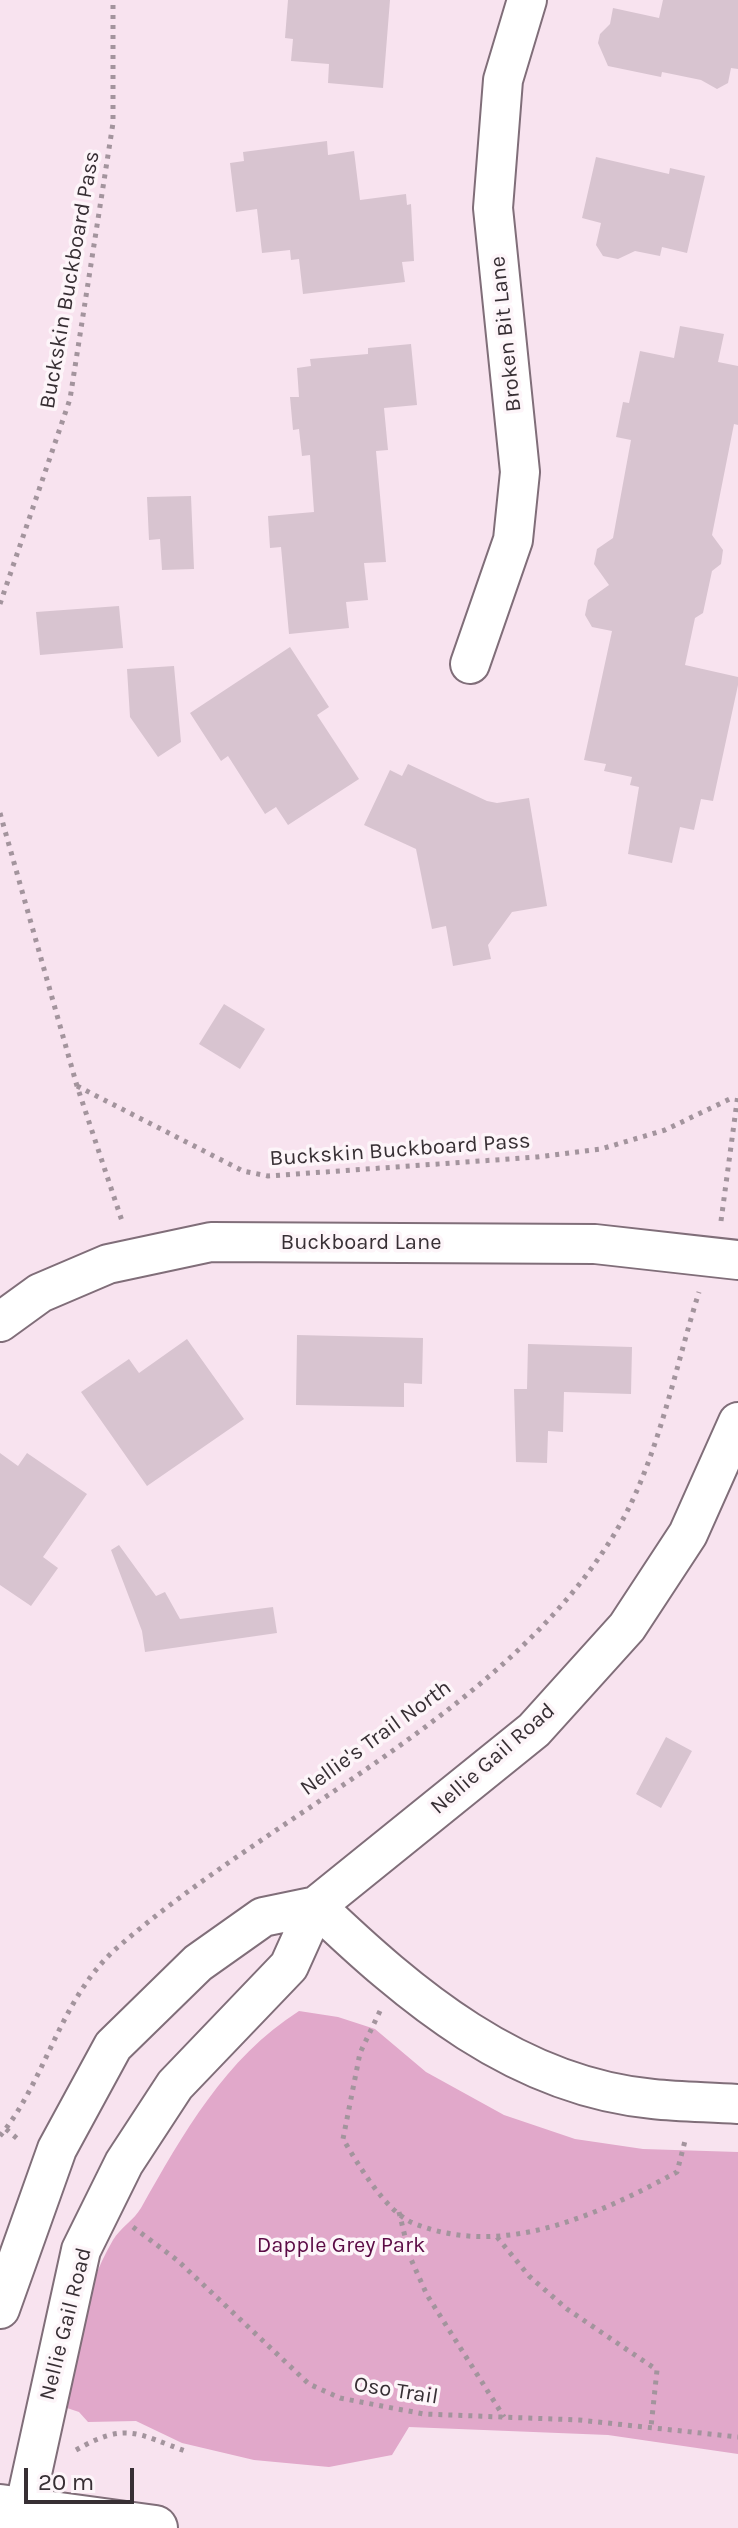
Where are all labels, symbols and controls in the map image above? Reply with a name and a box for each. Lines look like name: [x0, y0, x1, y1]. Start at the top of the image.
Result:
street label: Buckskin Buckboard Pass: [34, 149, 106, 411]
street label: Broken Bit Lane: [485, 255, 527, 413]
street label: Buckskin Buckboard Pass: [269, 1128, 531, 1172]
street label: Buckboard Lane: [280, 1230, 442, 1256]
street label: Nellie's Trail North: [295, 1674, 457, 1802]
street label: Nellie Gail Road: [425, 1698, 561, 1820]
park label: Dapple Grey Park: [257, 2233, 425, 2259]
street label: Nellie Gail Road: [34, 2245, 98, 2403]
street label: Oso Trail: [352, 2371, 440, 2411]
scale bar: [28, 2452, 138, 2502]
text: 20 m: [38, 2468, 94, 2496]

